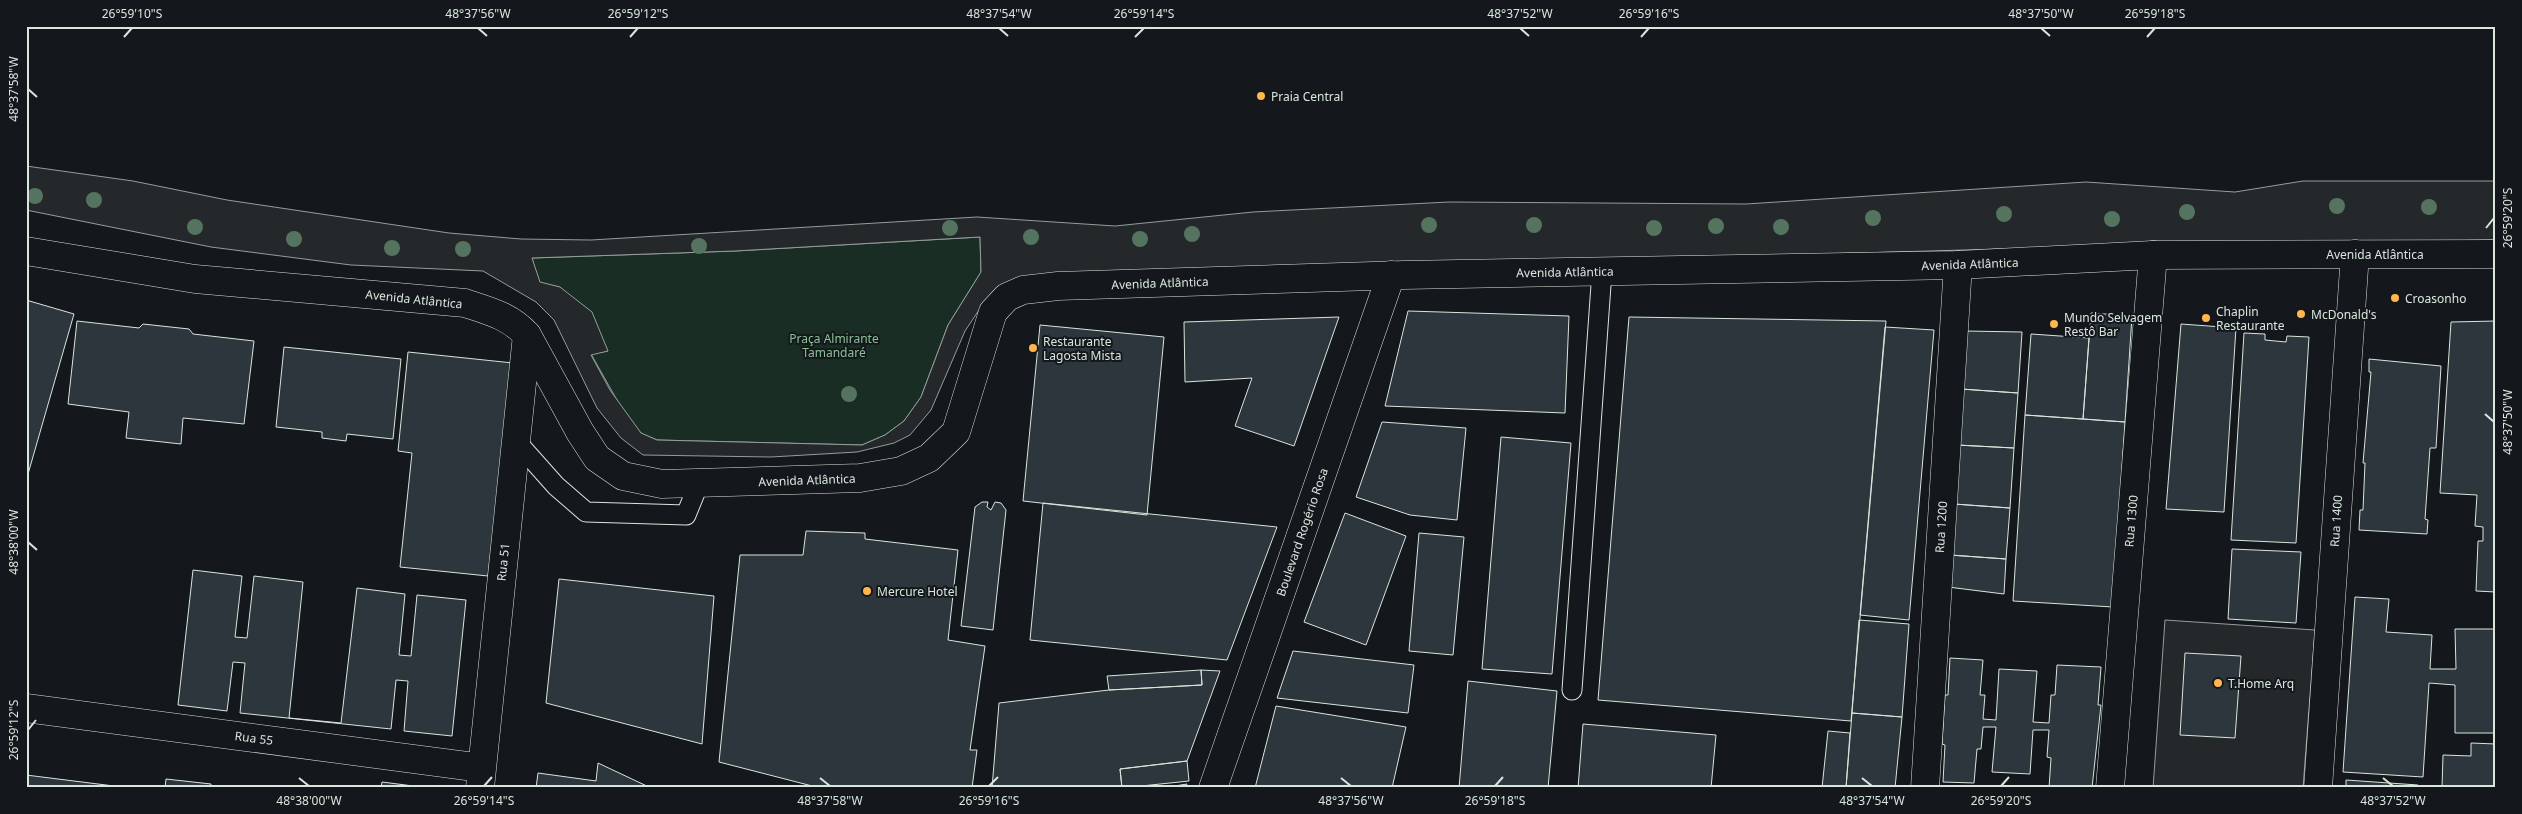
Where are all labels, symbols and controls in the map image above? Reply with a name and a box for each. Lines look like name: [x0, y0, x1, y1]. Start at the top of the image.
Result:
text: 26°59'10"S: [102, 5, 163, 22]
text: 48°37'56"W: [445, 5, 511, 22]
text: 26°59'12"S: [608, 5, 669, 22]
text: 48°37'54"W: [966, 5, 1032, 22]
text: 26°59'14"S: [1114, 5, 1175, 22]
text: 48°37'52"W: [1487, 5, 1553, 22]
text: 26°59'16"S: [1619, 5, 1680, 22]
text: 48°37'50"W: [2008, 5, 2074, 22]
text: 26°59'18"S: [2125, 5, 2186, 22]
text: 48°37'58"W: [5, 56, 22, 122]
place label: Praia Central: [1271, 88, 1343, 105]
marker: Praia Central: [1255, 90, 1267, 102]
text: 26°59'20"S: [2499, 187, 2516, 248]
street label: Avenida Atlântica: [2326, 246, 2424, 263]
street label: Avenida Atlântica: [1921, 254, 2019, 274]
street label: Avenida Atlântica: [1516, 263, 1614, 281]
street label: Avenida Atlântica: [1111, 273, 1209, 293]
street label: Avenida Atlântica: [365, 285, 463, 313]
place label: Croasonho: [2405, 290, 2466, 307]
marker: Croasonho: [2389, 292, 2401, 304]
place label: Chaplin Restaurante: [2216, 303, 2285, 334]
place label: McDonald's: [2311, 306, 2377, 323]
marker: McDonald's: [2295, 308, 2307, 320]
place label: Mundo Selvagem Restô Bar: [2064, 309, 2162, 340]
marker: Chaplin Restaurante: [2200, 312, 2212, 324]
marker: Mundo Selvagem Restô Bar: [2048, 318, 2060, 330]
park label: Praça Almirante Tamandaré: [789, 330, 879, 361]
place label: Restaurante Lagosta Mista: [1043, 333, 1121, 364]
marker: Restaurante Lagosta Mista: [1027, 342, 1039, 354]
text: 48°37'50"W: [2499, 389, 2516, 455]
street label: Boulevard Rogério Rosa: [1272, 466, 1332, 598]
street label: Avenida Atlântica: [758, 470, 856, 490]
street label: Rua 1300: [2120, 494, 2142, 548]
street label: Rua 1400: [2326, 494, 2346, 548]
street label: Rua 1200: [1931, 500, 1951, 554]
text: 48°38'00"W: [5, 509, 22, 575]
street label: Rua 51: [493, 542, 513, 582]
place label: Mercure Hotel: [877, 583, 958, 600]
marker: Mercure Hotel: [861, 585, 873, 597]
place label: T.Home Arq: [2228, 675, 2294, 692]
marker: T.Home Arq: [2212, 677, 2224, 689]
text: 26°59'12"S: [5, 699, 22, 760]
street label: Rua 55: [234, 727, 274, 749]
text: 48°38'00"W: [276, 792, 342, 809]
text: 26°59'14"S: [454, 792, 515, 809]
text: 48°37'58"W: [797, 792, 863, 809]
text: 26°59'16"S: [959, 792, 1020, 809]
text: 48°37'56"W: [1318, 792, 1384, 809]
text: 26°59'18"S: [1465, 792, 1526, 809]
text: 48°37'54"W: [1839, 792, 1905, 809]
text: 26°59'20"S: [1971, 792, 2032, 809]
text: 48°37'52"W: [2360, 792, 2426, 809]

